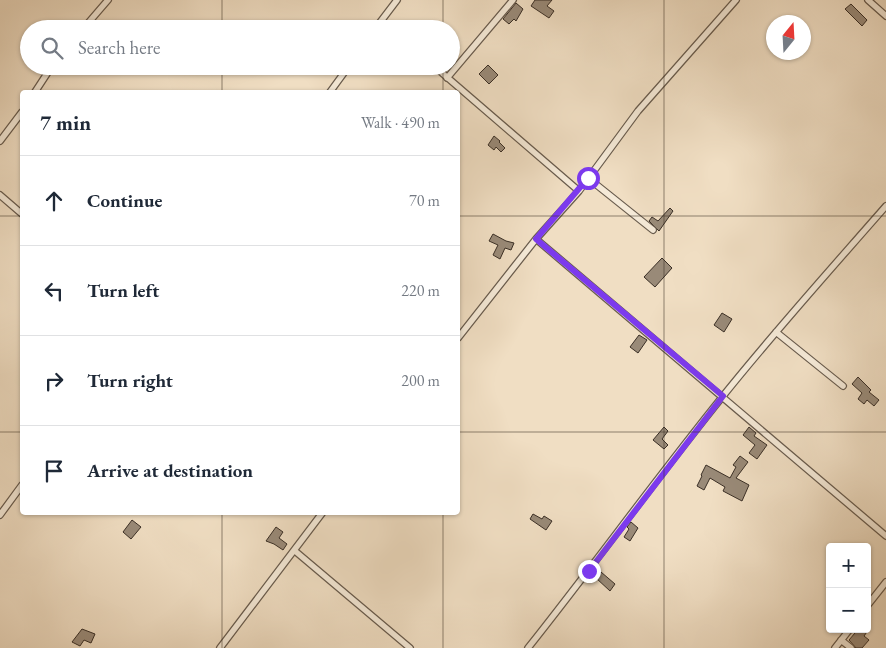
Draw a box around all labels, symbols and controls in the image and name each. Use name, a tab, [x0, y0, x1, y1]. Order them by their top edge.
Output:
north arrow	[766, 15, 811, 60]
search box	[20, 20, 460, 75]
icon: search	[38, 34, 66, 62]
text: Search here	[78, 35, 160, 60]
text: 7 min	[40, 109, 91, 136]
text: Walk · 490 m	[361, 112, 440, 133]
route start	[577, 167, 600, 190]
icon: ahead	[40, 187, 68, 215]
text: Continue	[87, 188, 162, 213]
text: 70 m	[409, 190, 440, 211]
icon: left	[40, 277, 68, 305]
text: Turn left	[87, 278, 159, 303]
text: 220 m	[401, 280, 440, 301]
icon: right	[40, 367, 68, 395]
text: Turn right	[87, 368, 173, 393]
text: 200 m	[401, 370, 440, 391]
icon: arrive	[40, 457, 68, 485]
text: Arrive at destination	[87, 458, 253, 483]
map controls	[826, 543, 871, 633]
button: +	[826, 543, 871, 588]
route end	[578, 560, 601, 583]
button: −	[826, 588, 871, 633]

